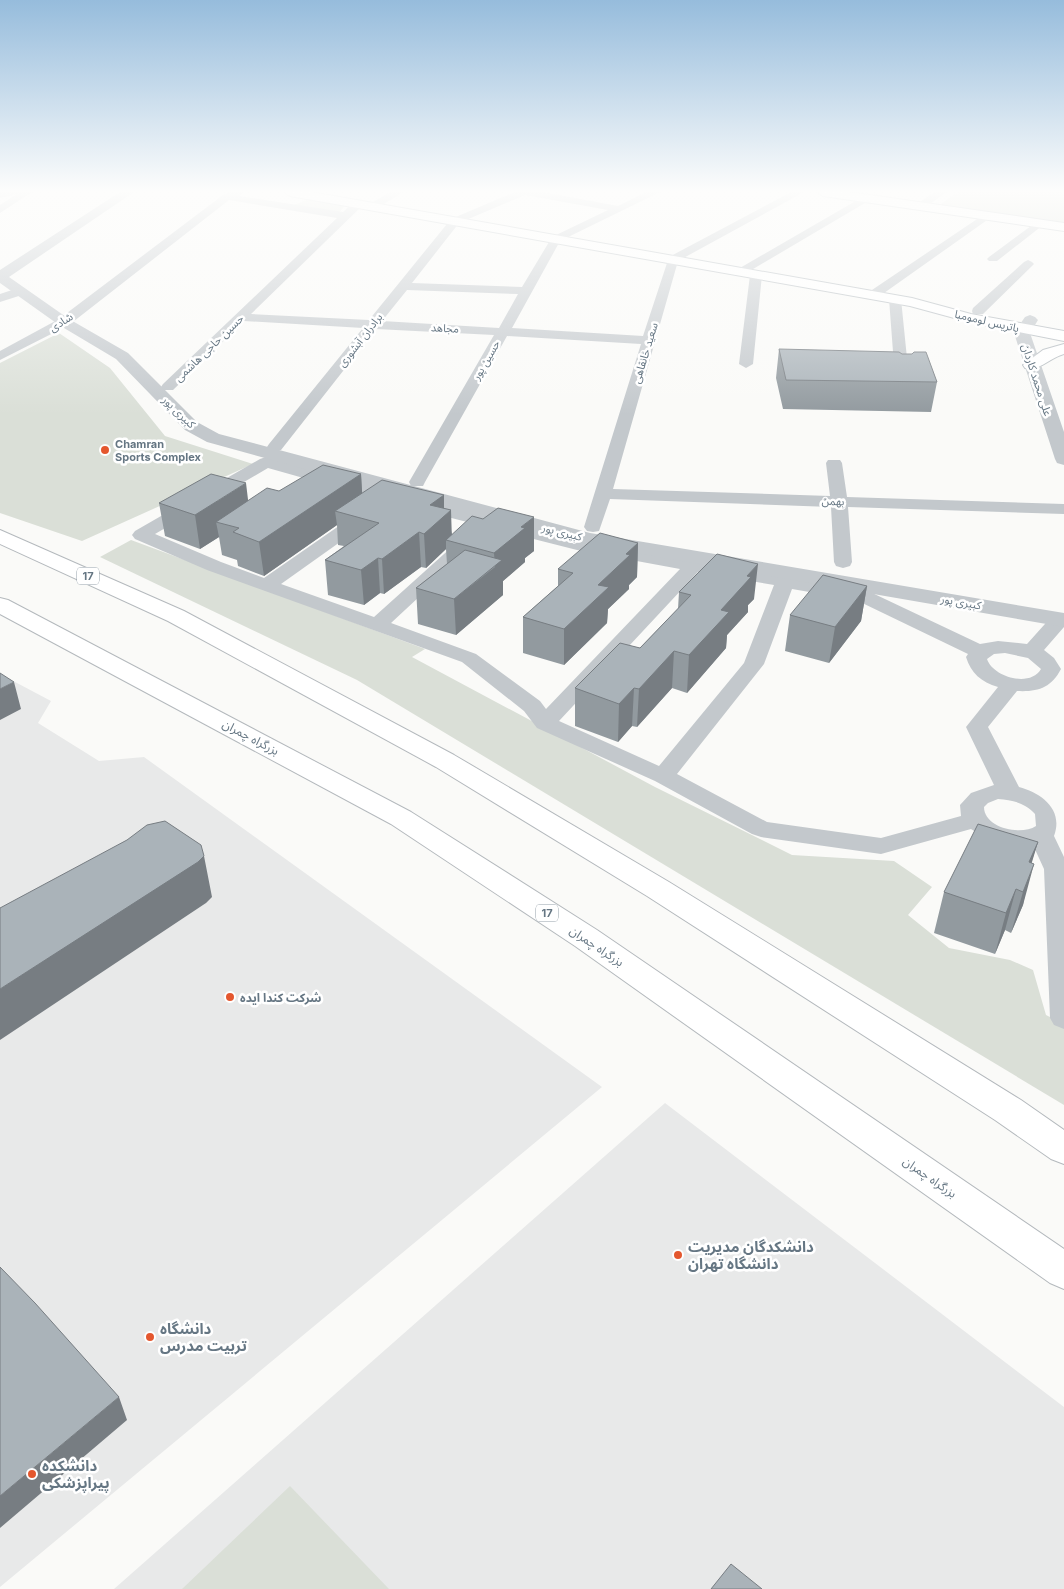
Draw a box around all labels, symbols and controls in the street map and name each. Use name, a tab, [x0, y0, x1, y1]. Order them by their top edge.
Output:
street label: پاتریس لومومبا	[953, 307, 1021, 336]
street label: شادی	[47, 309, 76, 335]
street label: برادران آبشوری	[335, 310, 385, 370]
street label: حسین حاجی هاشمی	[171, 311, 247, 385]
street label: مجاهد	[431, 320, 460, 336]
street label: سعید خانقاهی	[629, 320, 661, 385]
street label: حسین پور	[469, 337, 504, 384]
street label: علی محمد کاردان	[1019, 342, 1055, 418]
street label: کبیری پور	[158, 392, 199, 432]
place label: Chamran Sports Complex	[115, 437, 201, 464]
marker: Chamran Sports Complex	[99, 444, 111, 456]
street label: بهمن	[821, 494, 845, 508]
street label: کبیری پور	[539, 520, 584, 545]
road number: 17	[77, 568, 99, 584]
street label: کبیری پور	[939, 591, 983, 614]
street label: بزرگراه چمران	[220, 716, 282, 759]
road number: 17	[536, 904, 558, 921]
street label: بزرگراه چمران	[567, 922, 627, 970]
place label: شرکت کندا ایده	[240, 990, 321, 1005]
marker: شرکت کندا ایده	[224, 991, 236, 1003]
street label: بزرگراه چمران	[900, 1153, 960, 1202]
place label: دانشکدگان مدیریت دانشگاه تهران	[688, 1237, 814, 1273]
marker: دانشکدگان مدیریت دانشگاه تهران	[672, 1249, 684, 1261]
place label: دانشگاه تربیت مدرس	[160, 1319, 247, 1355]
marker: دانشگاه تربیت مدرس	[144, 1331, 156, 1343]
place label: دانشکده پیراپزشکی	[42, 1456, 110, 1492]
marker: دانشکده پیراپزشکی	[26, 1468, 38, 1480]

